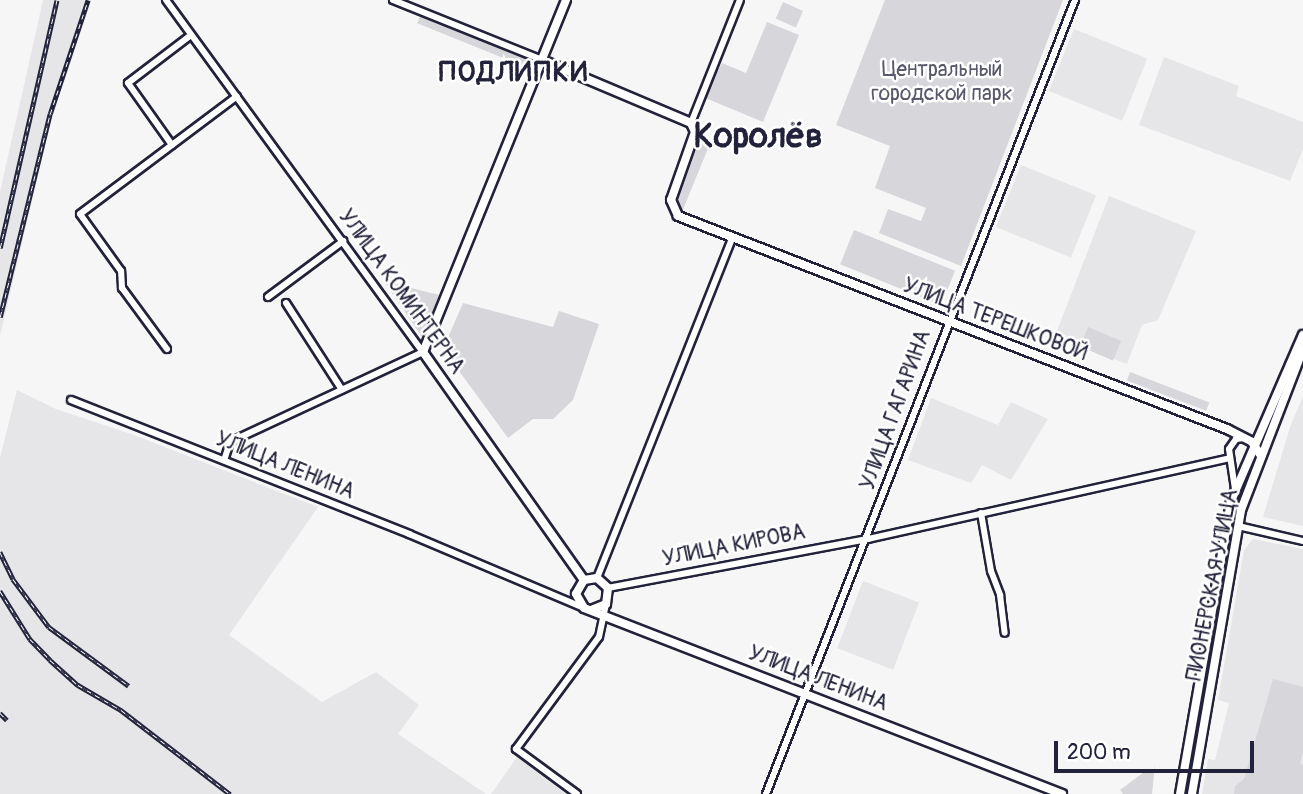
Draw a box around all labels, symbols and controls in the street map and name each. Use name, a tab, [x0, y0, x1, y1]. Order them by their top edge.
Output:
district label: ПОДЛИПКИ	[440, 56, 588, 90]
park label: Центральный городской парк	[872, 57, 1012, 107]
district label: Королёв	[694, 115, 822, 157]
street label: УЛИЦА КОМИНТЕРНА	[333, 205, 469, 379]
street label: УЛИЦА ТЕРЕШКОВОЙ	[899, 273, 1091, 367]
street label: УЛИЦА ГАГАРИНА	[855, 327, 937, 493]
street label: УЛИЦА ЛЕНИНА	[212, 427, 358, 505]
street label: ПИОНЕРСКАЯ УЛИЦА	[1182, 487, 1244, 683]
street label: УЛИЦА КИРОВА	[660, 520, 808, 572]
street label: УЛИЦА ЛЕНИНА	[745, 641, 891, 717]
scale bar	[1058, 728, 1258, 772]
text: 200 m	[1067, 739, 1131, 766]

